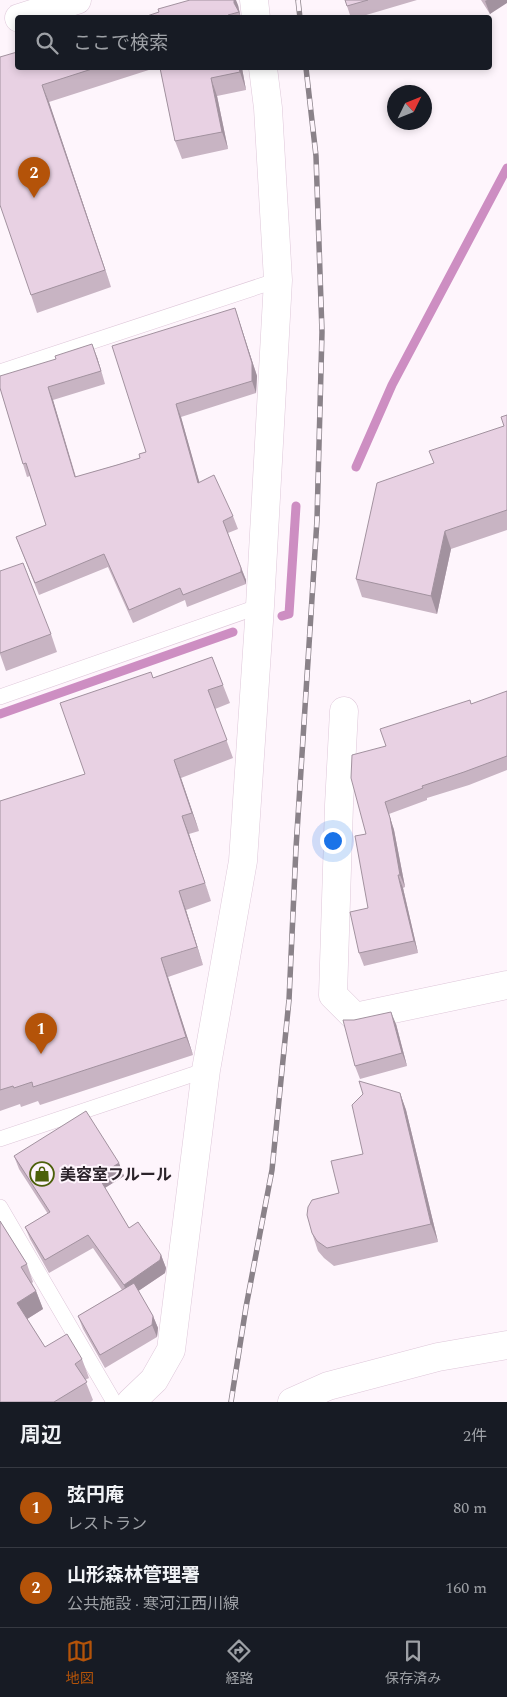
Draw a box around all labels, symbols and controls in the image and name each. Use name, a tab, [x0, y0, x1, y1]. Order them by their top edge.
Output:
search box	[15, 15, 492, 70]
icon: search	[33, 29, 61, 57]
text: ここで検索	[73, 29, 168, 58]
north arrow	[387, 85, 432, 130]
pin: 2	[18, 157, 50, 198]
your location	[320, 828, 346, 854]
pin: 1	[25, 1013, 57, 1054]
shop icon: 美容室フルール	[29, 1161, 55, 1187]
place label: 美容室フルール	[60, 1163, 172, 1187]
text: 周辺	[20, 1420, 62, 1452]
text: 2件	[463, 1424, 487, 1448]
text: 弦円庵	[67, 1481, 124, 1510]
text: 1	[32, 1496, 40, 1520]
text: 80 m	[453, 1496, 487, 1520]
text: レストラン	[67, 1512, 147, 1536]
text: 山形森林管理署	[67, 1561, 200, 1590]
text: 2	[32, 1576, 40, 1600]
text: 160 m	[445, 1576, 487, 1600]
text: 公共施設 · 寒河江西川線	[67, 1592, 239, 1616]
tab: 地図	[66, 1637, 94, 1689]
tab: 経路	[225, 1637, 253, 1689]
tab: 保存済み	[385, 1637, 441, 1689]

